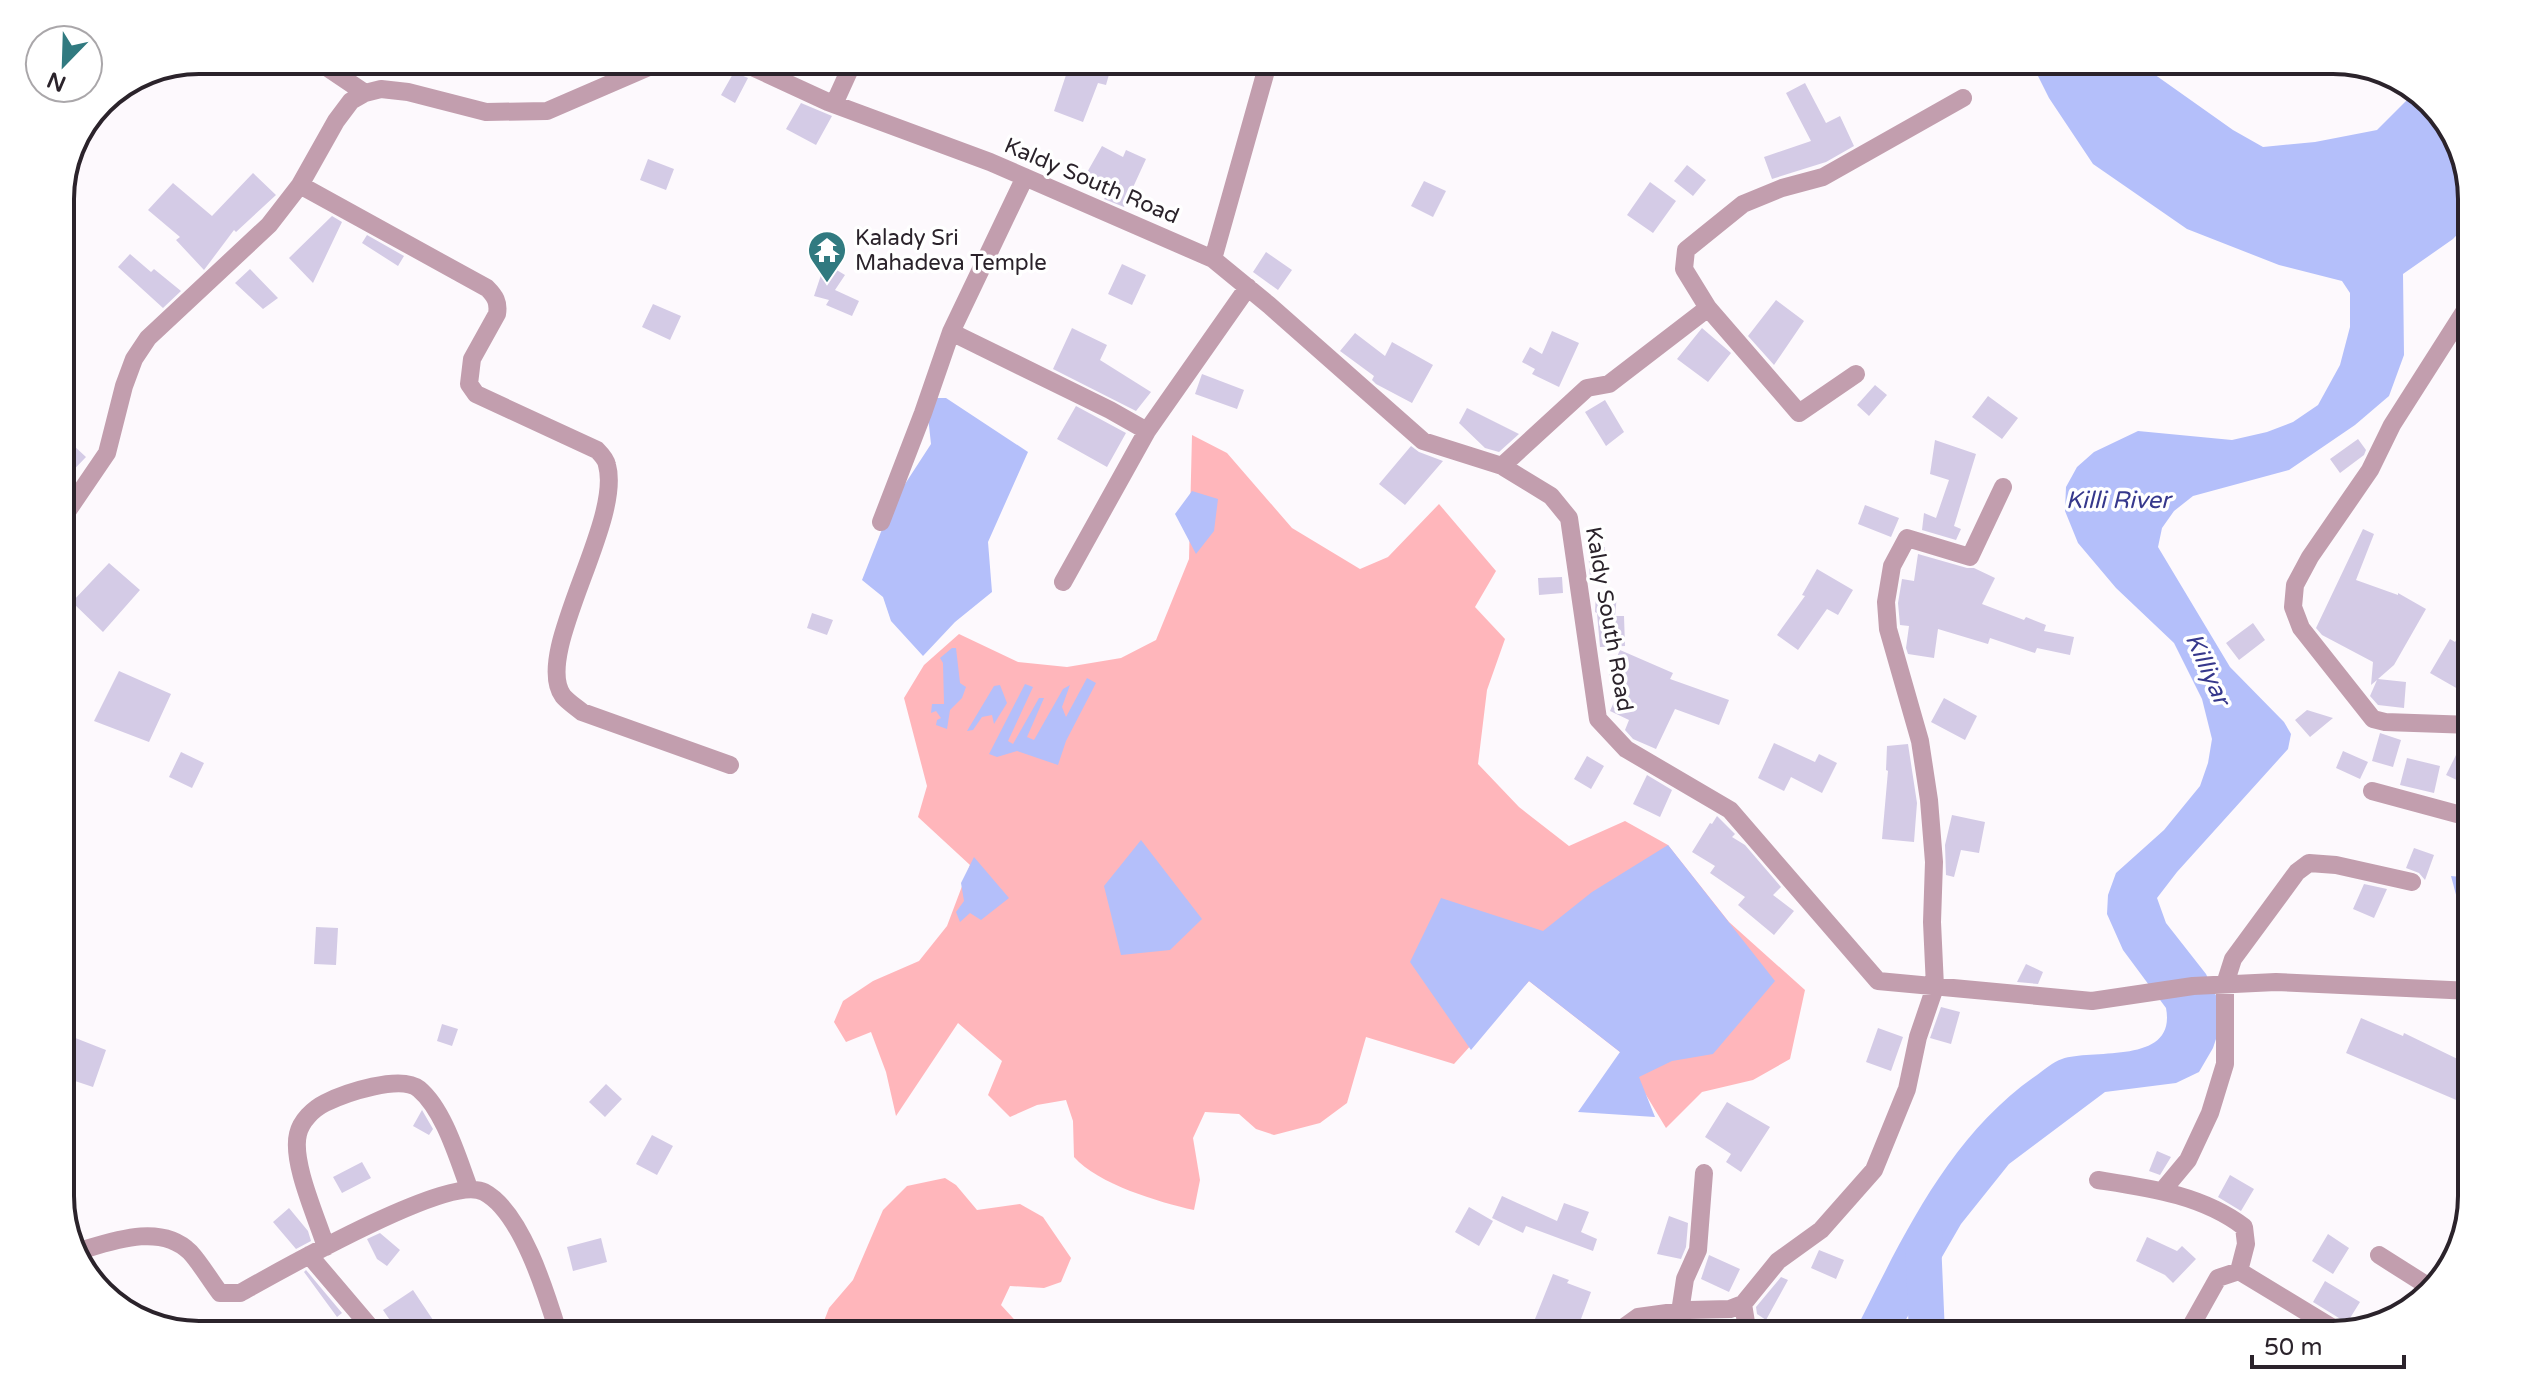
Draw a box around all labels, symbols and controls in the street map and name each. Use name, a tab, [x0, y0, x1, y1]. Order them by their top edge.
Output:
north arrow	[24, 24, 104, 104]
text: N	[43, 66, 70, 97]
street label: Kaldy South Road	[1000, 132, 1183, 229]
place label: Kalady Sri Mahadeva Temple	[855, 225, 1047, 276]
temple icon: Kalady Sri Mahadeva Temple	[806, 229, 848, 284]
water label: Killi River	[2066, 486, 2173, 515]
street label: Kaldy South Road	[1580, 525, 1638, 714]
water label: Killiyar	[2179, 629, 2237, 712]
scale bar	[2252, 1319, 2404, 1369]
text: 50 m	[2264, 1333, 2322, 1362]

